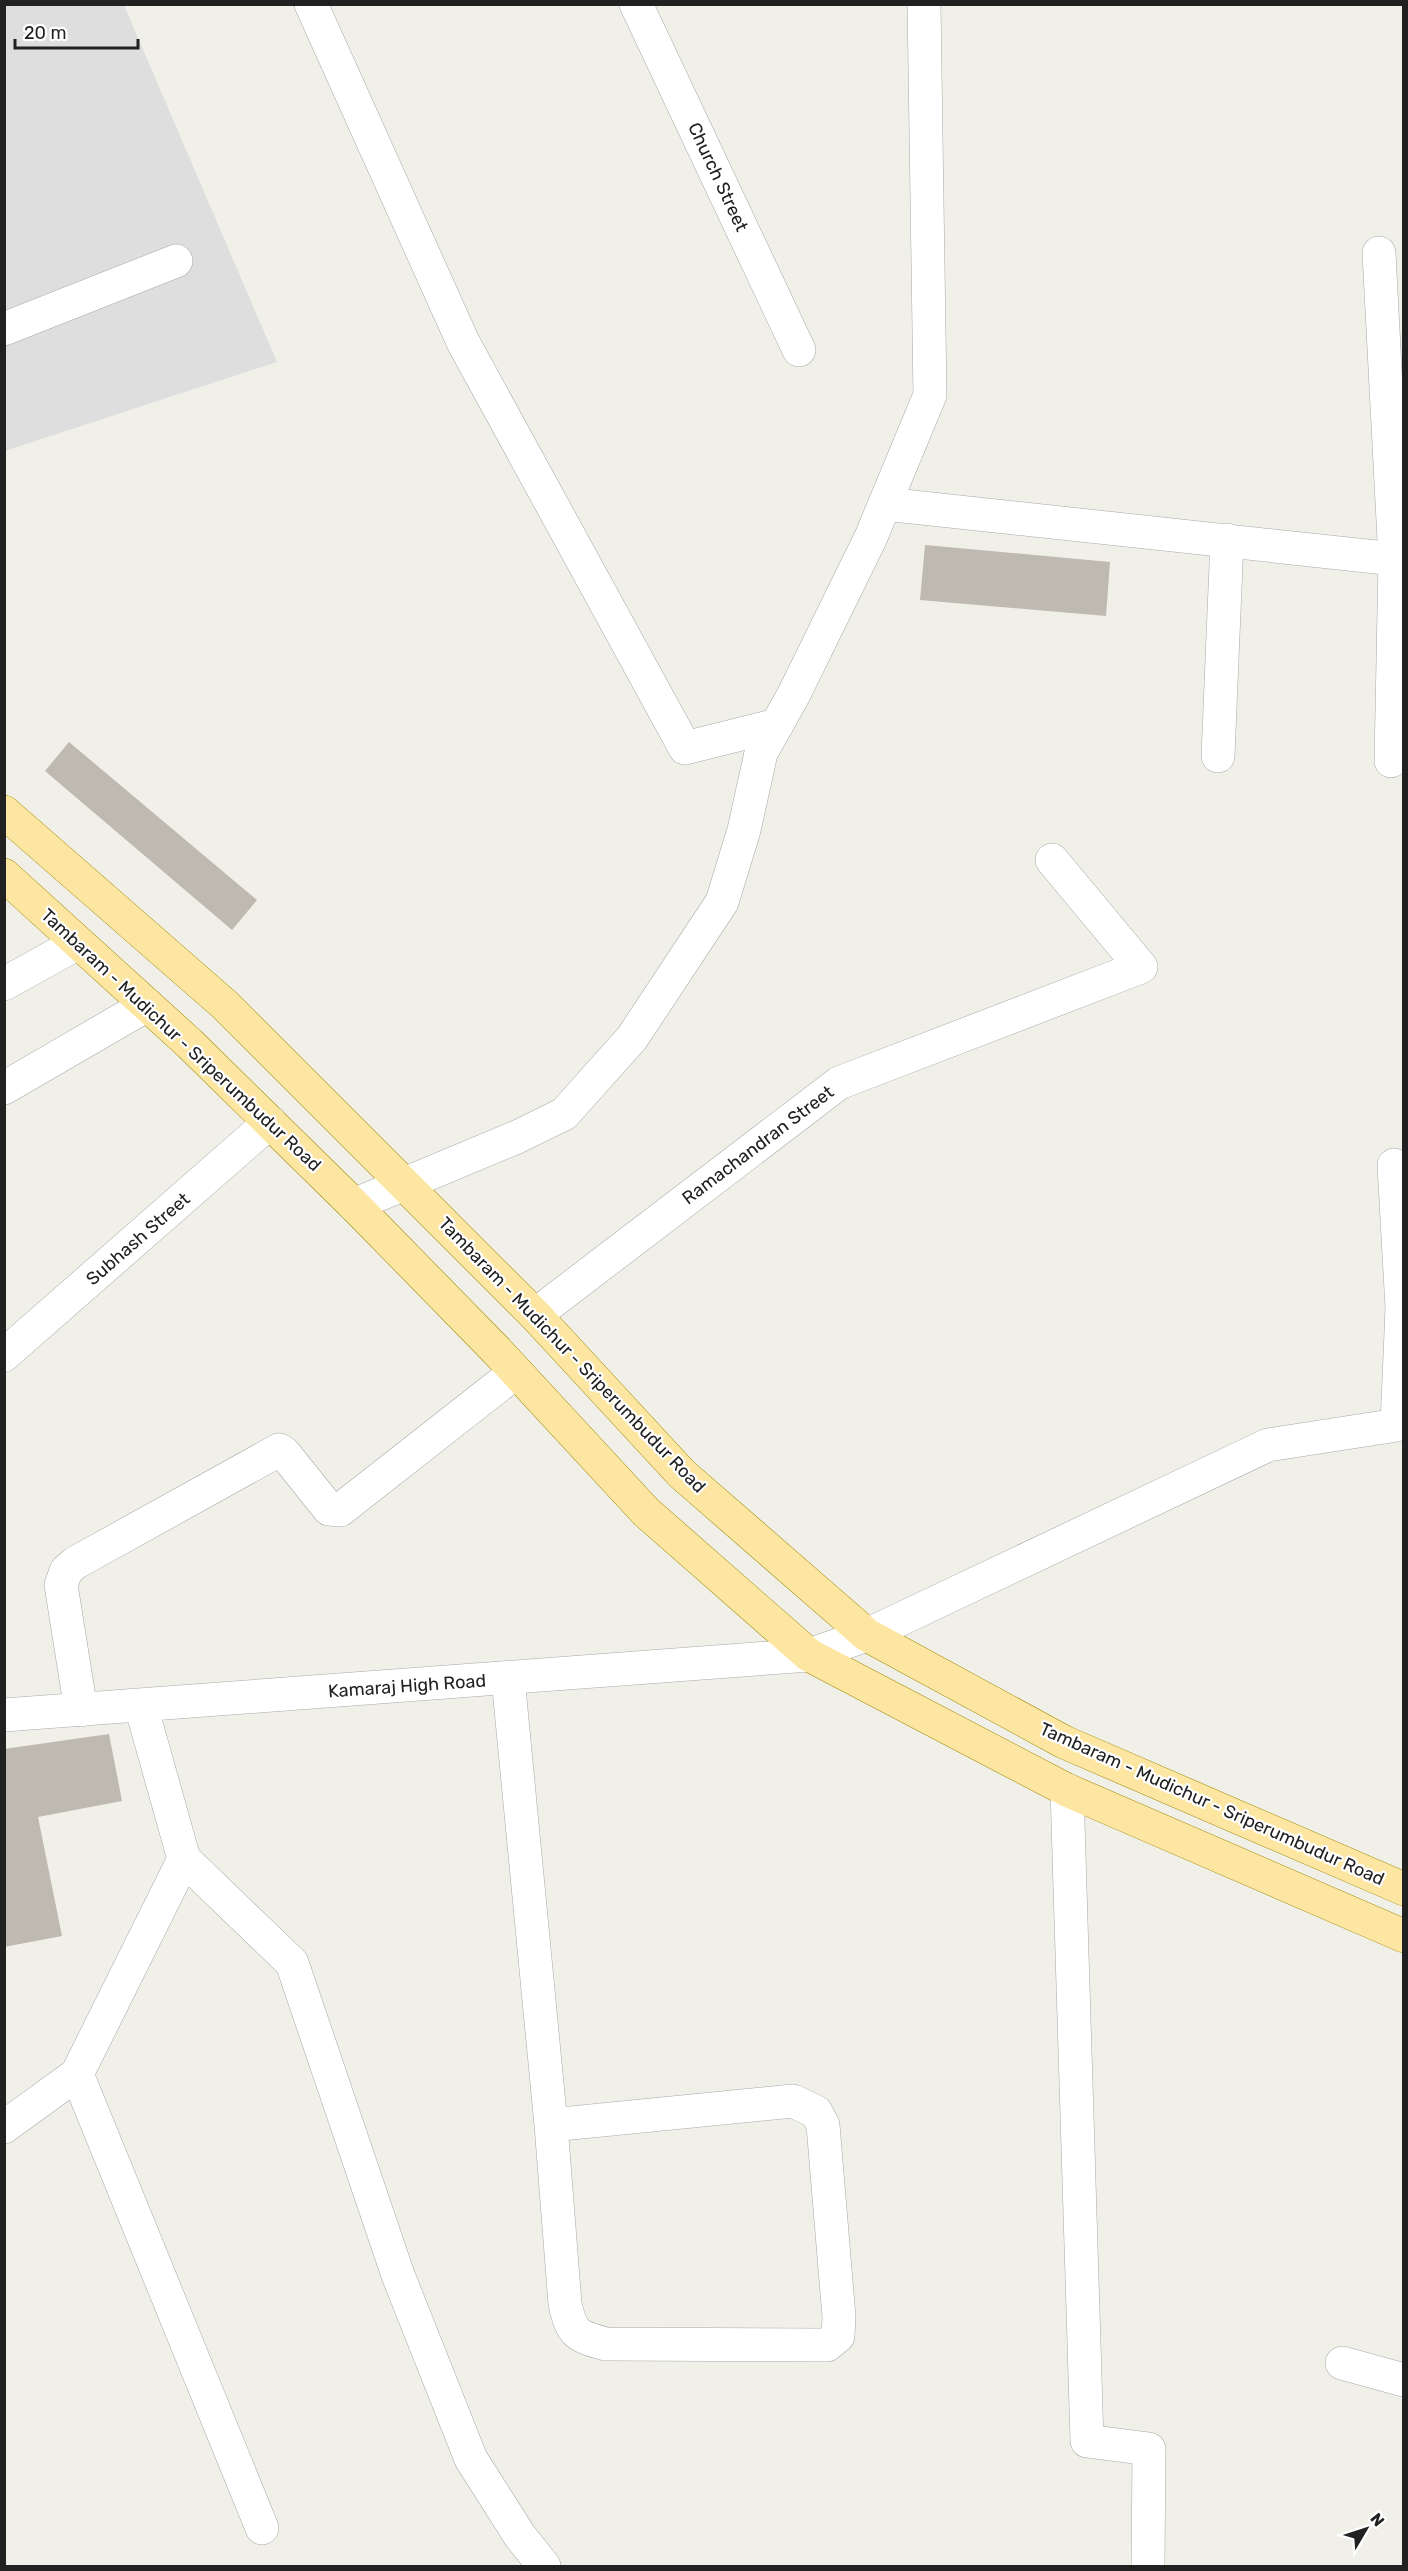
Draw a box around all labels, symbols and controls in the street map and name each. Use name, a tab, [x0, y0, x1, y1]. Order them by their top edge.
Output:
scale bar	[15, 12, 138, 50]
text: 20 m	[24, 22, 66, 44]
street label: Church Street	[683, 119, 753, 235]
street label: Tambaram - Mudichur - Sriperumbudur Road	[36, 904, 326, 1176]
street label: Ramachandran Street	[678, 1081, 838, 1209]
street label: Subhash Street	[82, 1188, 194, 1290]
street label: Tambaram - Mudichur - Sriperumbudur Road	[434, 1213, 710, 1497]
street label: Kamaraj High Road	[327, 1670, 487, 1702]
street label: Tambaram - Mudichur - Sriperumbudur Road	[1036, 1718, 1388, 1890]
north arrow	[1336, 2499, 1396, 2559]
text: N	[1366, 2509, 1388, 2530]

